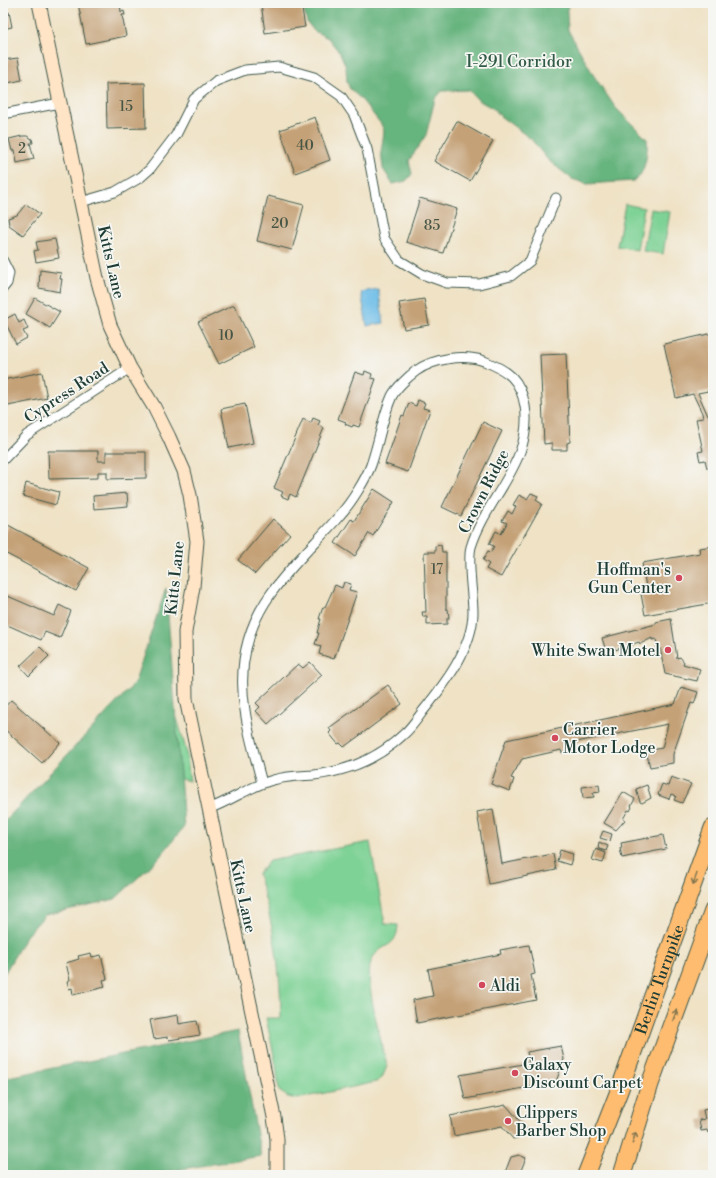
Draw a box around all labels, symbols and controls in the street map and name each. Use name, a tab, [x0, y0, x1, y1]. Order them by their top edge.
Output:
park label: I-291 Corridor	[466, 52, 572, 72]
house number: 15	[119, 98, 133, 116]
house number: 40	[296, 137, 314, 155]
house number: 2	[18, 140, 26, 158]
house number: 20	[271, 215, 289, 233]
house number: 85	[424, 217, 440, 235]
street label: Kitts Lane	[93, 224, 129, 301]
house number: 10	[219, 327, 233, 345]
street label: Cypress Road	[20, 358, 113, 428]
street label: Crown Ridge	[454, 446, 514, 537]
street label: Kitts Lane	[161, 540, 189, 616]
place label: Hoffman's Gun Center	[588, 560, 671, 598]
house number: 17	[431, 561, 443, 579]
marker: Hoffman's Gun Center	[674, 573, 684, 583]
place label: White Swan Motel	[531, 641, 660, 661]
marker: White Swan Motel	[663, 645, 673, 655]
place label: Carrier Motor Lodge	[563, 720, 656, 758]
marker: Carrier Motor Lodge	[550, 733, 560, 743]
street label: Kitts Lane	[225, 858, 261, 935]
one-way arrow	[690, 872, 698, 884]
street label: Berlin Turnpike	[631, 922, 689, 1038]
place label: Aldi	[489, 976, 520, 996]
marker: Aldi	[477, 980, 487, 990]
one-way arrow	[672, 1009, 680, 1021]
place label: Galaxy Discount Carpet	[523, 1055, 642, 1093]
marker: Galaxy Discount Carpet	[510, 1068, 520, 1078]
place label: Clippers Barber Shop	[515, 1103, 607, 1141]
marker: Clippers Barber Shop	[503, 1116, 513, 1126]
one-way arrow	[631, 1132, 638, 1145]

